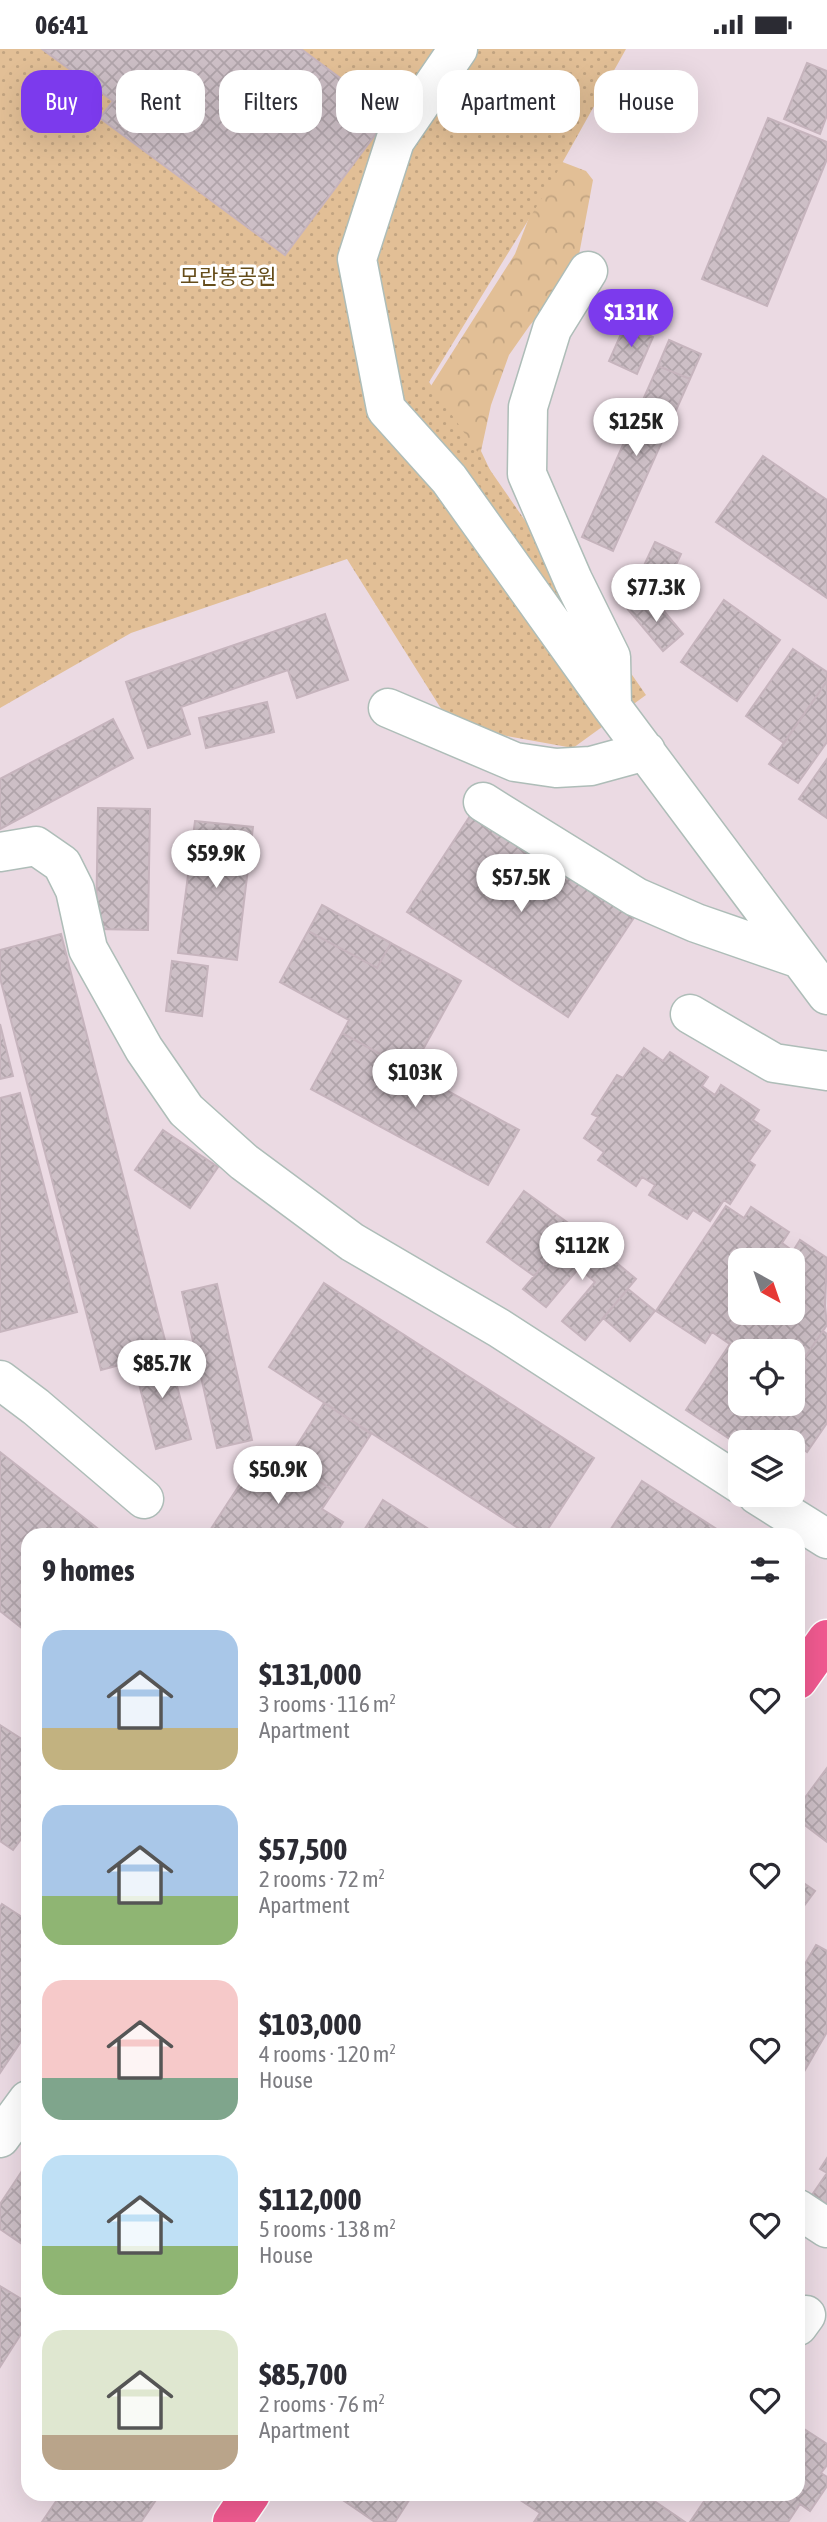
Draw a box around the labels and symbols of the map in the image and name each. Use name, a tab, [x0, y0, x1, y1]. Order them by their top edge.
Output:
park label: 모란봉공원	[180, 264, 276, 288]
pin: $131K	[582, 289, 680, 349]
pin: $125K	[587, 399, 685, 458]
pin: $77.3K	[599, 565, 713, 624]
pin: $59.9K	[159, 831, 273, 890]
pin: $57.5K	[464, 855, 578, 914]
pin: $103K	[366, 1049, 464, 1109]
pin: $112K	[533, 1223, 631, 1282]
north arrow	[728, 1248, 805, 1325]
pin: $85.7K	[105, 1341, 219, 1400]
pin: $50.9K	[221, 1447, 335, 1506]

